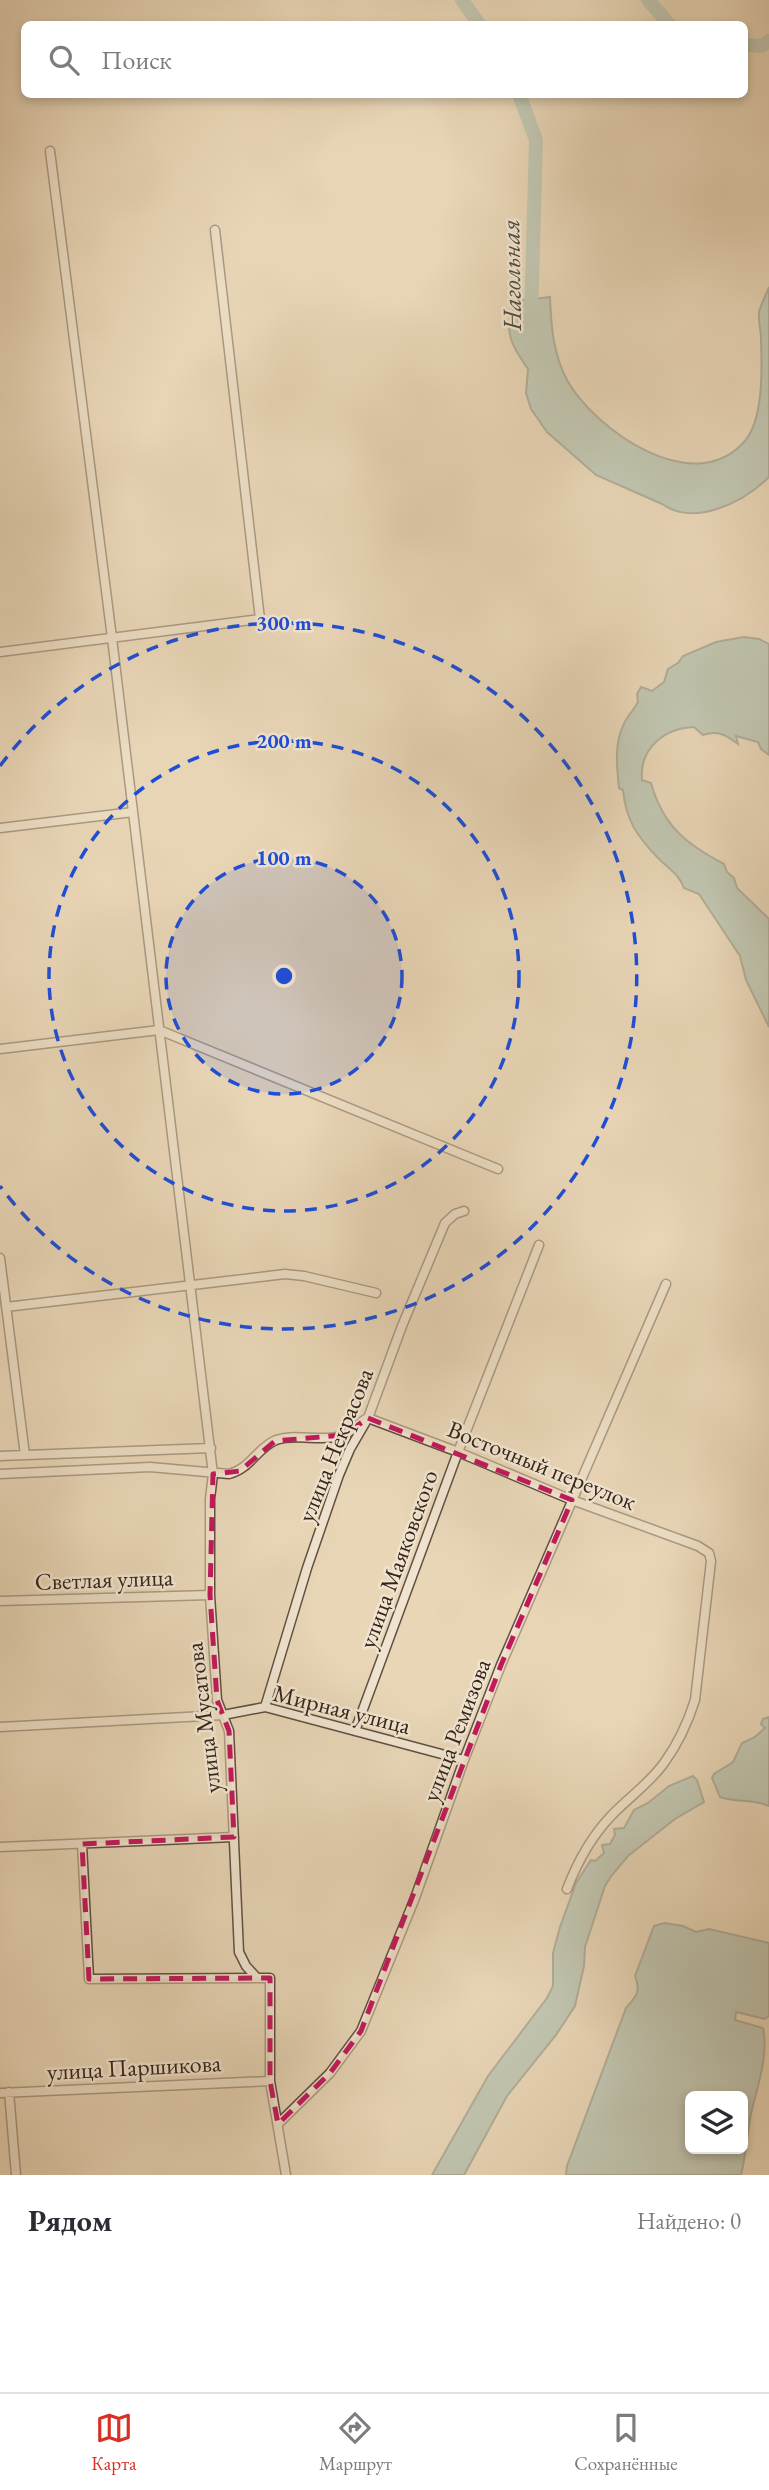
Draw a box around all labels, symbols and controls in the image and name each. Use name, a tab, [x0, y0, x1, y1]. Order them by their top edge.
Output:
search box	[21, 21, 748, 98]
icon: search	[45, 41, 83, 79]
text: Поиск	[101, 43, 172, 77]
water label: Нагольная	[493, 219, 529, 332]
text: 300 m	[256, 609, 312, 636]
text: 200 m	[256, 727, 312, 754]
text: 100 m	[256, 844, 312, 871]
centre of rings	[272, 964, 296, 988]
street label: улица Некрасова	[290, 1363, 380, 1527]
street label: Восточный переулок	[443, 1413, 641, 1517]
street label: улица Маяковского	[351, 1465, 445, 1653]
street label: Светлая улица	[34, 1561, 174, 1597]
street label: улица Мусатова	[178, 1640, 228, 1795]
street label: улица Ремизова	[415, 1654, 498, 1806]
street label: Мирная улица	[270, 1677, 414, 1741]
street label: улица Паршикова	[46, 2047, 222, 2087]
map controls	[685, 2091, 748, 2154]
button: layers	[685, 2091, 748, 2154]
text: Рядом	[28, 2201, 112, 2240]
text: Найдено: 0	[637, 2206, 741, 2236]
tab: Карта	[91, 2409, 137, 2476]
tab: Маршрут	[319, 2409, 392, 2476]
tab: Сохранённые	[574, 2409, 678, 2476]

